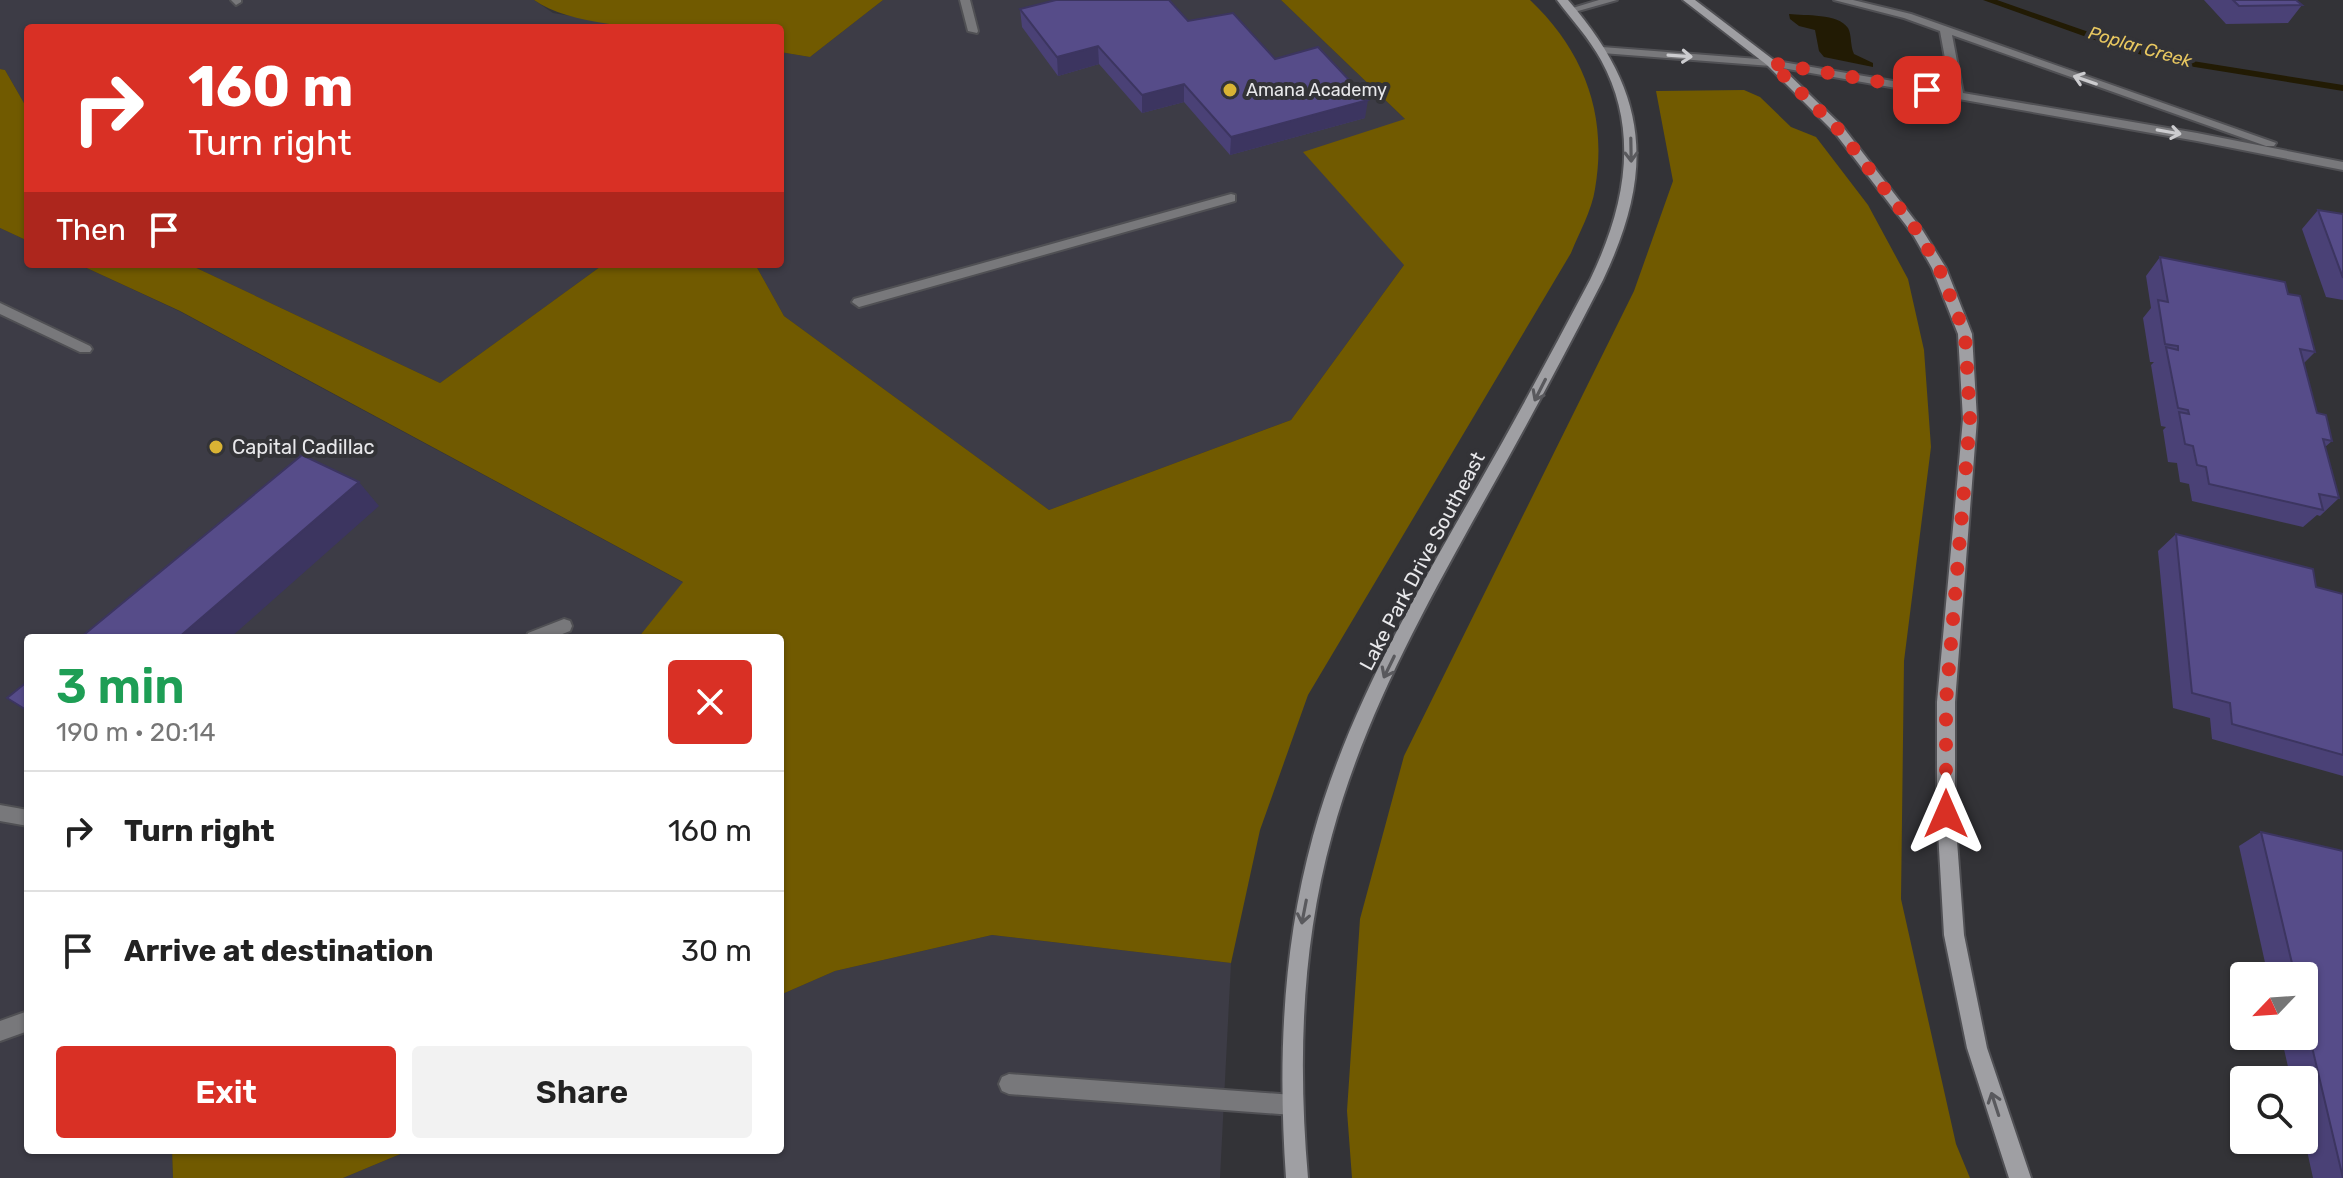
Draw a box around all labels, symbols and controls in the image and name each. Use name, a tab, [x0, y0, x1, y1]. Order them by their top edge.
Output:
water label: Poplar Creek	[2086, 22, 2195, 72]
one-way arrow	[1666, 49, 1693, 64]
text: 160 m	[188, 54, 354, 120]
icon: right	[56, 56, 160, 160]
pin	[1893, 56, 1961, 124]
icon: arrive	[1905, 68, 1949, 112]
one-way arrow	[2073, 71, 2098, 86]
place label: Amana Academy	[1246, 79, 1387, 101]
marker: Amana Academy	[1221, 81, 1239, 99]
text: Turn right	[188, 121, 352, 164]
one-way arrow	[2156, 125, 2181, 140]
one-way arrow	[1623, 136, 1638, 163]
icon: arrive	[142, 208, 186, 252]
text: Then	[56, 212, 126, 248]
one-way arrow	[1532, 377, 1547, 401]
place label: Capital Cadillac	[232, 435, 375, 459]
marker: Capital Cadillac	[207, 438, 225, 456]
street label: Lake Park Drive Southeast	[1354, 448, 1490, 674]
one-way arrow	[1381, 655, 1396, 679]
text: 3 min	[56, 658, 185, 715]
button: close	[668, 660, 752, 744]
text: 190 m · 20:14	[56, 717, 216, 748]
position arrow	[1904, 772, 1988, 856]
icon: right	[56, 809, 100, 853]
text: Turn right	[124, 813, 275, 849]
text: 160 m	[668, 813, 752, 849]
one-way arrow	[1295, 899, 1310, 924]
icon: arrive	[56, 929, 100, 973]
text: Arrive at destination	[124, 933, 434, 969]
text: 30 m	[681, 933, 752, 969]
north arrow	[2230, 962, 2318, 1050]
map controls	[2230, 962, 2318, 1154]
button: Exit	[56, 1046, 396, 1138]
button: Share	[412, 1046, 752, 1138]
button: search	[2230, 1066, 2318, 1154]
one-way arrow	[1987, 1092, 2002, 1117]

